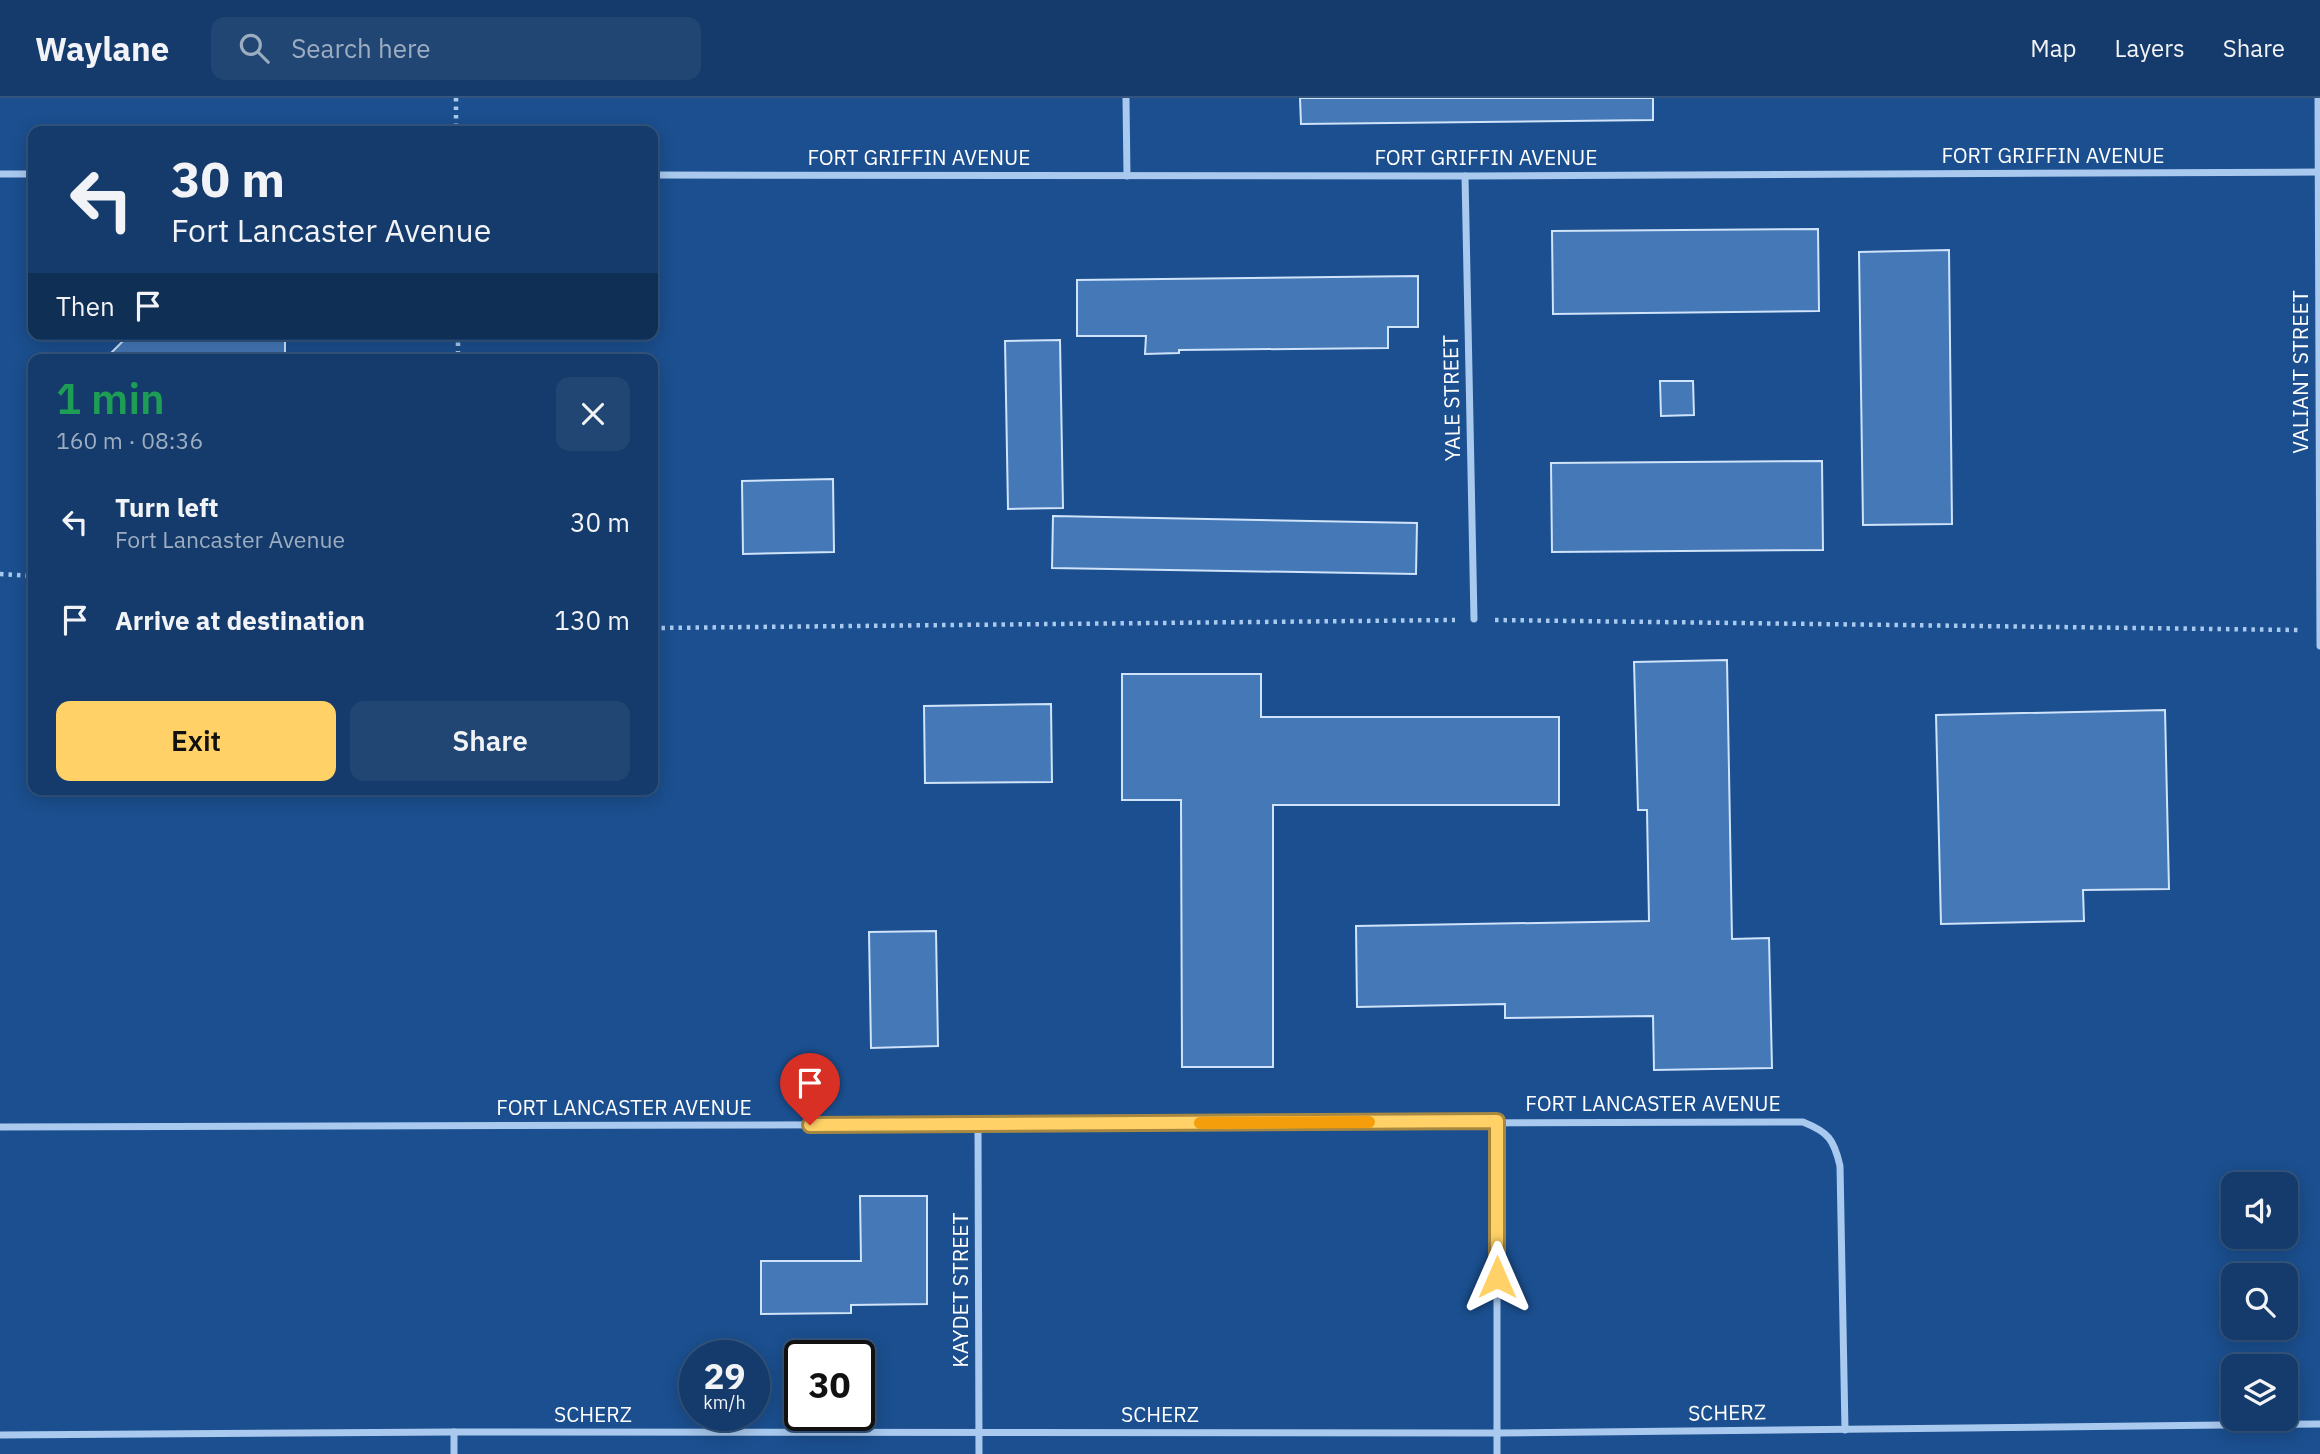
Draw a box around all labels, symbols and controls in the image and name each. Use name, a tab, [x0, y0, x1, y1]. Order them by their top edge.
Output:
search box	[211, 17, 701, 80]
text: Waylane	[35, 27, 169, 70]
icon: search	[235, 29, 273, 67]
text: Search here	[291, 31, 431, 65]
text: Map	[2030, 32, 2077, 64]
text: Layers	[2115, 32, 2185, 64]
text: Share	[2223, 32, 2285, 64]
street label: FORT GRIFFIN AVENUE	[1941, 141, 2165, 169]
street label: FORT GRIFFIN AVENUE	[807, 143, 1031, 171]
street label: FORT GRIFFIN AVENUE	[1374, 143, 1598, 171]
text: 30 m	[171, 147, 285, 210]
icon: left	[56, 154, 147, 245]
text: Fort Lancaster Avenue	[171, 209, 491, 251]
icon: arrive	[129, 287, 167, 325]
text: Then	[56, 289, 115, 323]
street label: VALIANT STREET	[2286, 290, 2314, 454]
street label: YALE STREET	[1436, 335, 1466, 461]
text: 1 min	[56, 371, 165, 426]
button: close	[556, 377, 630, 451]
text: 160 m · 08:36	[56, 425, 203, 455]
text: Turn left	[115, 490, 218, 524]
icon: left	[56, 503, 94, 541]
text: 30 m	[570, 505, 630, 539]
text: Fort Lancaster Avenue	[115, 524, 345, 554]
icon: arrive	[56, 601, 94, 639]
text: Arrive at destination	[115, 603, 365, 637]
text: 130 m	[554, 603, 630, 637]
button: Exit	[56, 701, 336, 781]
button: Share	[350, 701, 630, 781]
pin	[780, 1053, 840, 1125]
icon: arrive	[791, 1064, 829, 1102]
street label: FORT LANCASTER AVENUE	[1525, 1089, 1781, 1117]
street label: FORT LANCASTER AVENUE	[496, 1093, 752, 1121]
map controls	[2221, 1172, 2298, 1431]
button: sound	[2221, 1172, 2298, 1249]
street label: KAYDET STREET	[946, 1212, 974, 1368]
position arrow	[1460, 1240, 1534, 1314]
button: search	[2221, 1263, 2298, 1340]
speed limit sign: 30	[784, 1340, 875, 1431]
text: 29	[703, 1353, 746, 1399]
button: layers	[2221, 1354, 2298, 1431]
text: km/h	[703, 1391, 746, 1414]
street label: SCHERZ	[1688, 1397, 1766, 1427]
street label: SCHERZ	[554, 1400, 632, 1428]
street label: SCHERZ	[1121, 1400, 1199, 1428]

